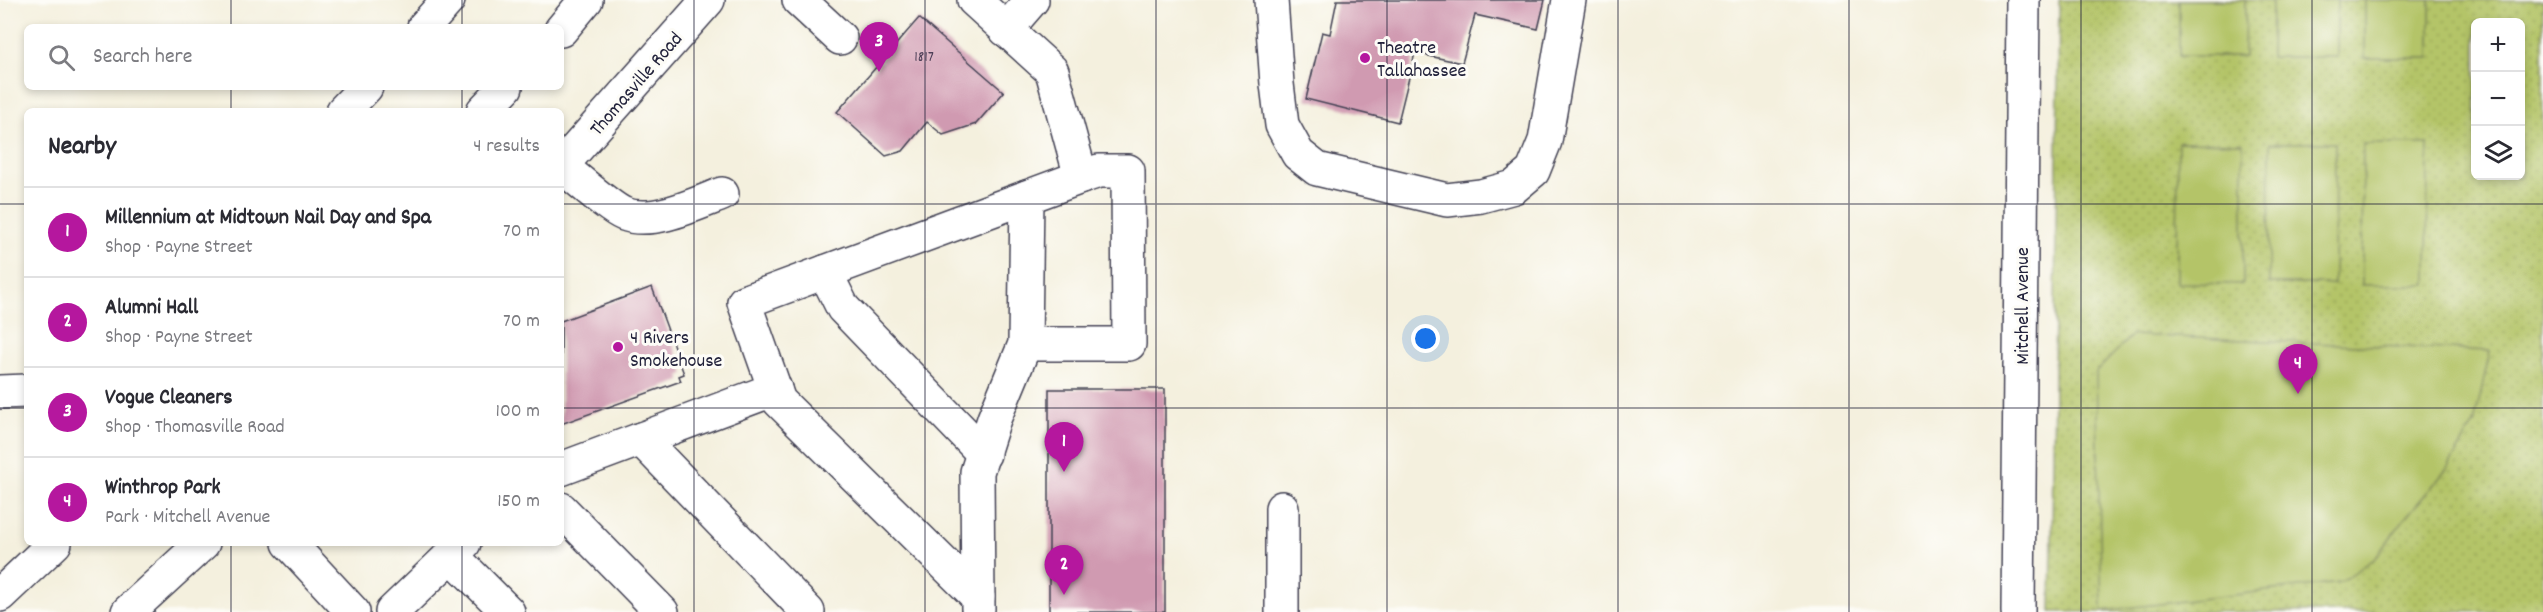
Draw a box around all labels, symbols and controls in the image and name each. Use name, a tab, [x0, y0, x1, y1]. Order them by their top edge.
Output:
map controls	[2471, 18, 2525, 180]
button: +	[2471, 18, 2525, 72]
pin: 3	[860, 22, 898, 72]
search box	[24, 24, 564, 90]
street label: Thomasville Road	[584, 27, 690, 143]
place label: Theatre Tallahassee	[1377, 35, 1466, 86]
icon: search	[45, 41, 78, 74]
text: Search here	[93, 42, 192, 73]
house number: 1817	[914, 46, 934, 69]
marker: Theatre Tallahassee	[1358, 51, 1372, 65]
button: −	[2471, 72, 2525, 126]
button: layers	[2471, 126, 2525, 180]
text: Nearby	[48, 129, 116, 166]
text: 4 results	[473, 133, 540, 161]
text: Millennium at Midtown Nail Day and Spa	[105, 203, 431, 234]
text: 1	[65, 218, 70, 246]
text: 70 m	[503, 218, 540, 246]
text: Shop · Payne Street	[105, 234, 253, 262]
street label: Mitchell Avenue	[2010, 247, 2038, 365]
text: Alumni Hall	[105, 293, 198, 324]
text: 2	[63, 308, 72, 336]
text: 70 m	[503, 308, 540, 336]
text: Shop · Payne Street	[105, 324, 253, 352]
your location	[1411, 324, 1440, 353]
place label: 4 Rivers Smokehouse	[630, 325, 723, 376]
marker: 4 Rivers Smokehouse	[611, 340, 625, 354]
pin: 4	[2278, 344, 2318, 394]
text: Vogue Cleaners	[105, 383, 233, 414]
text: 3	[63, 398, 72, 426]
text: 100 m	[496, 398, 540, 426]
text: Shop · Thomasville Road	[105, 414, 285, 442]
pin: 1	[1044, 422, 1084, 472]
text: Winthrop Park	[105, 473, 221, 504]
text: 4	[63, 488, 72, 516]
text: 150 m	[497, 488, 540, 516]
text: Park · Mitchell Avenue	[105, 504, 270, 532]
pin: 2	[1044, 546, 1084, 595]

